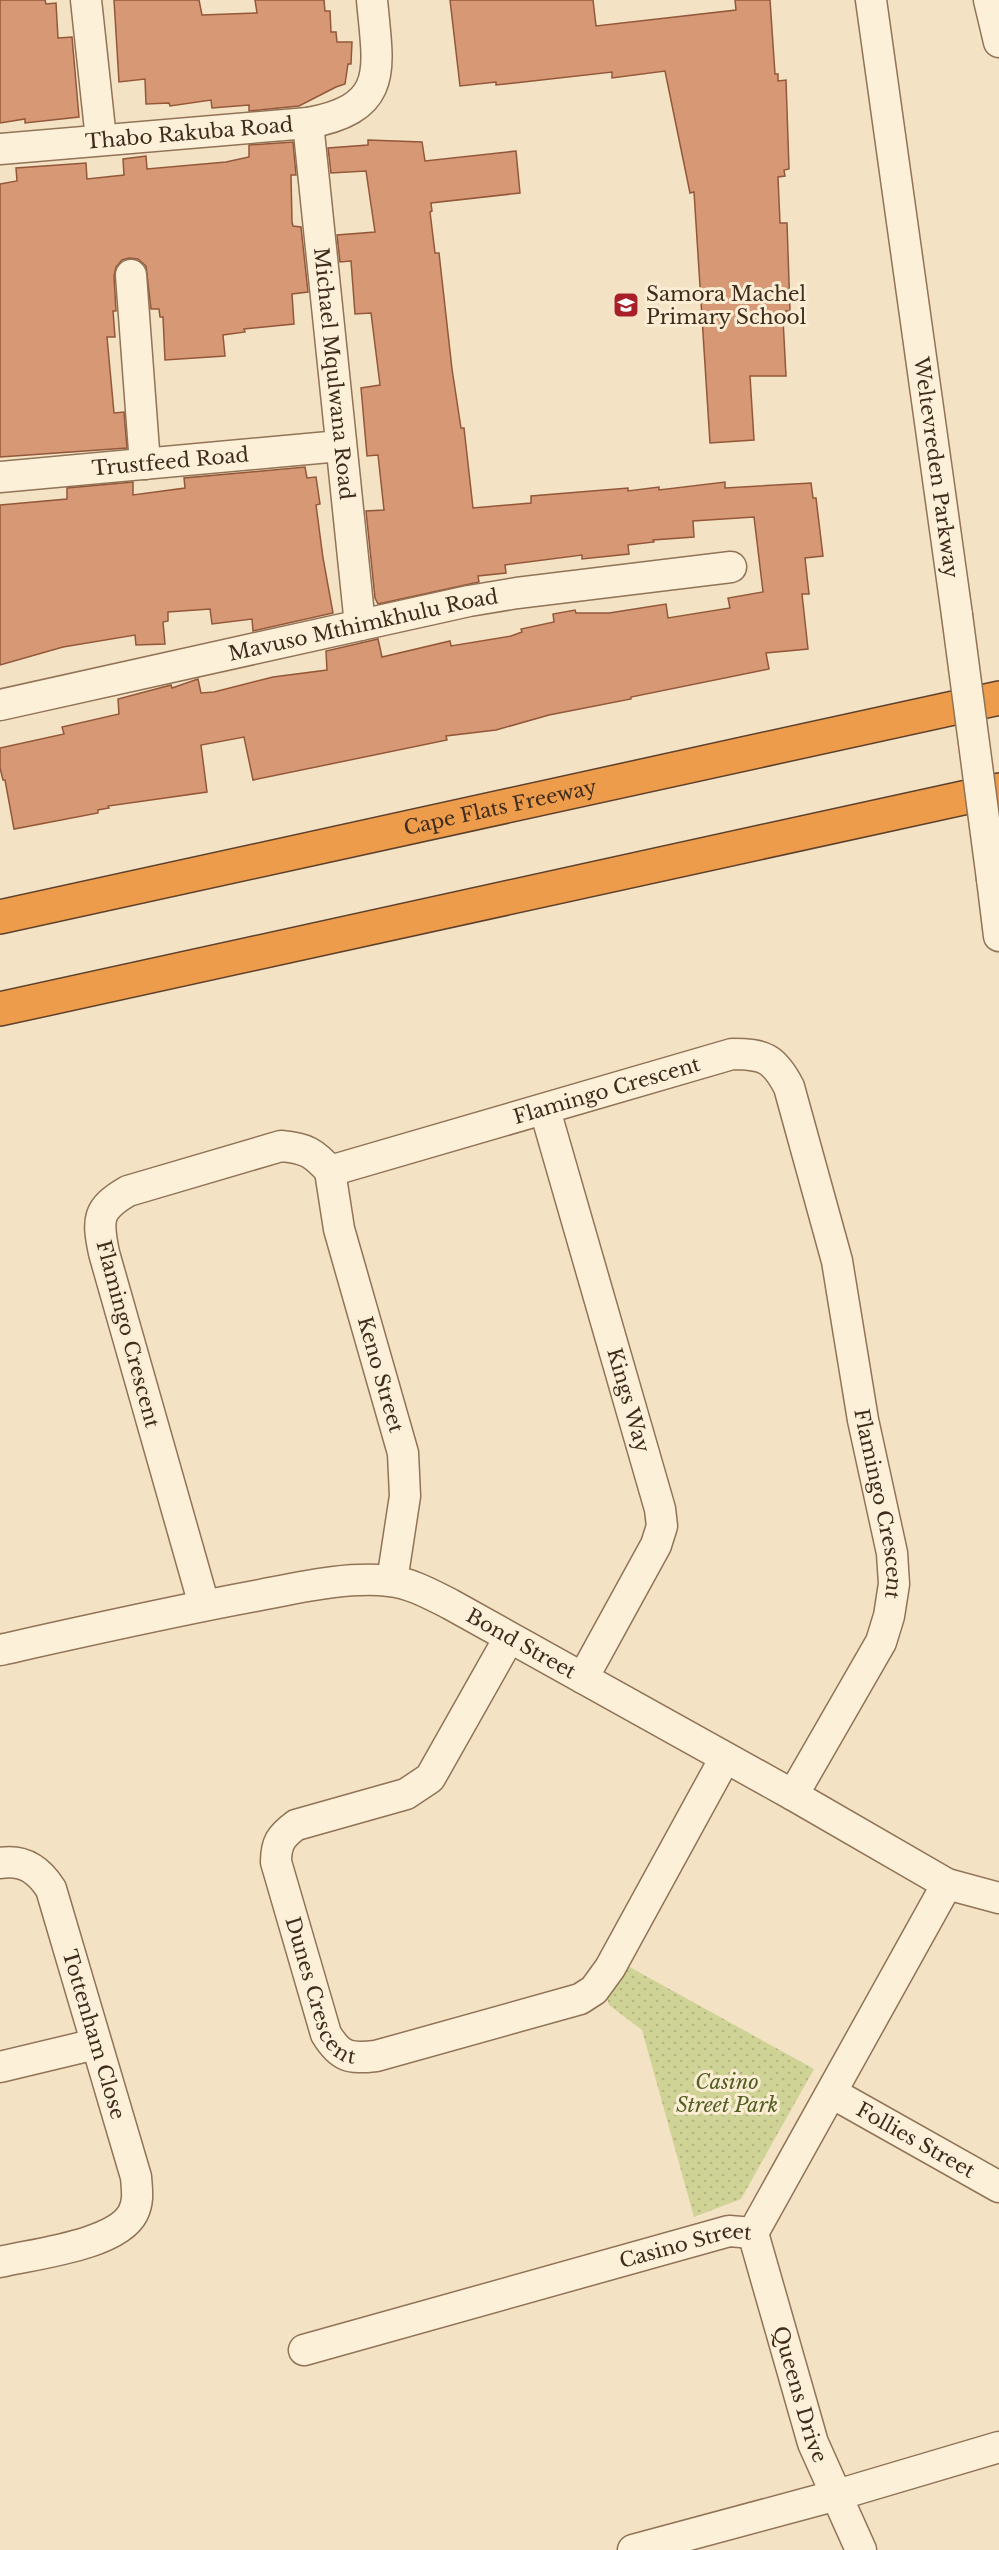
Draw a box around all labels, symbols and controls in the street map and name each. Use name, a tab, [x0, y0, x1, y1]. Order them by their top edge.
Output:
street label: Thabo Rakuba Road	[84, 112, 294, 154]
street label: Michael Mqulwana Road	[309, 246, 359, 501]
place label: Samora Machel Primary School	[646, 282, 806, 329]
school or university icon: Samora Machel Primary School	[611, 290, 641, 320]
street label: Weltevreden Parkway	[909, 354, 964, 580]
street label: Trustfeed Road	[91, 442, 250, 481]
street label: Mavuso Mthimkhulu Road	[226, 584, 500, 666]
street label: Cape Flats Freeway	[401, 775, 599, 840]
street label: Flamingo Crescent	[510, 1052, 703, 1129]
street label: Flamingo Crescent	[91, 1238, 165, 1431]
street label: Keno Street	[353, 1314, 409, 1436]
street label: Kings Way	[602, 1345, 655, 1455]
street label: Flamingo Crescent	[849, 1407, 907, 1601]
street label: Bond Street	[462, 1603, 580, 1684]
street label: Dunes Crescent	[281, 1914, 358, 2069]
street label: Tottenham Close	[58, 1947, 130, 2122]
park label: Casino Street Park	[676, 2070, 778, 2117]
street label: Follies Street	[852, 2097, 979, 2183]
street label: Casino Street	[617, 2218, 753, 2273]
street label: Queens Drive	[768, 2323, 832, 2466]

